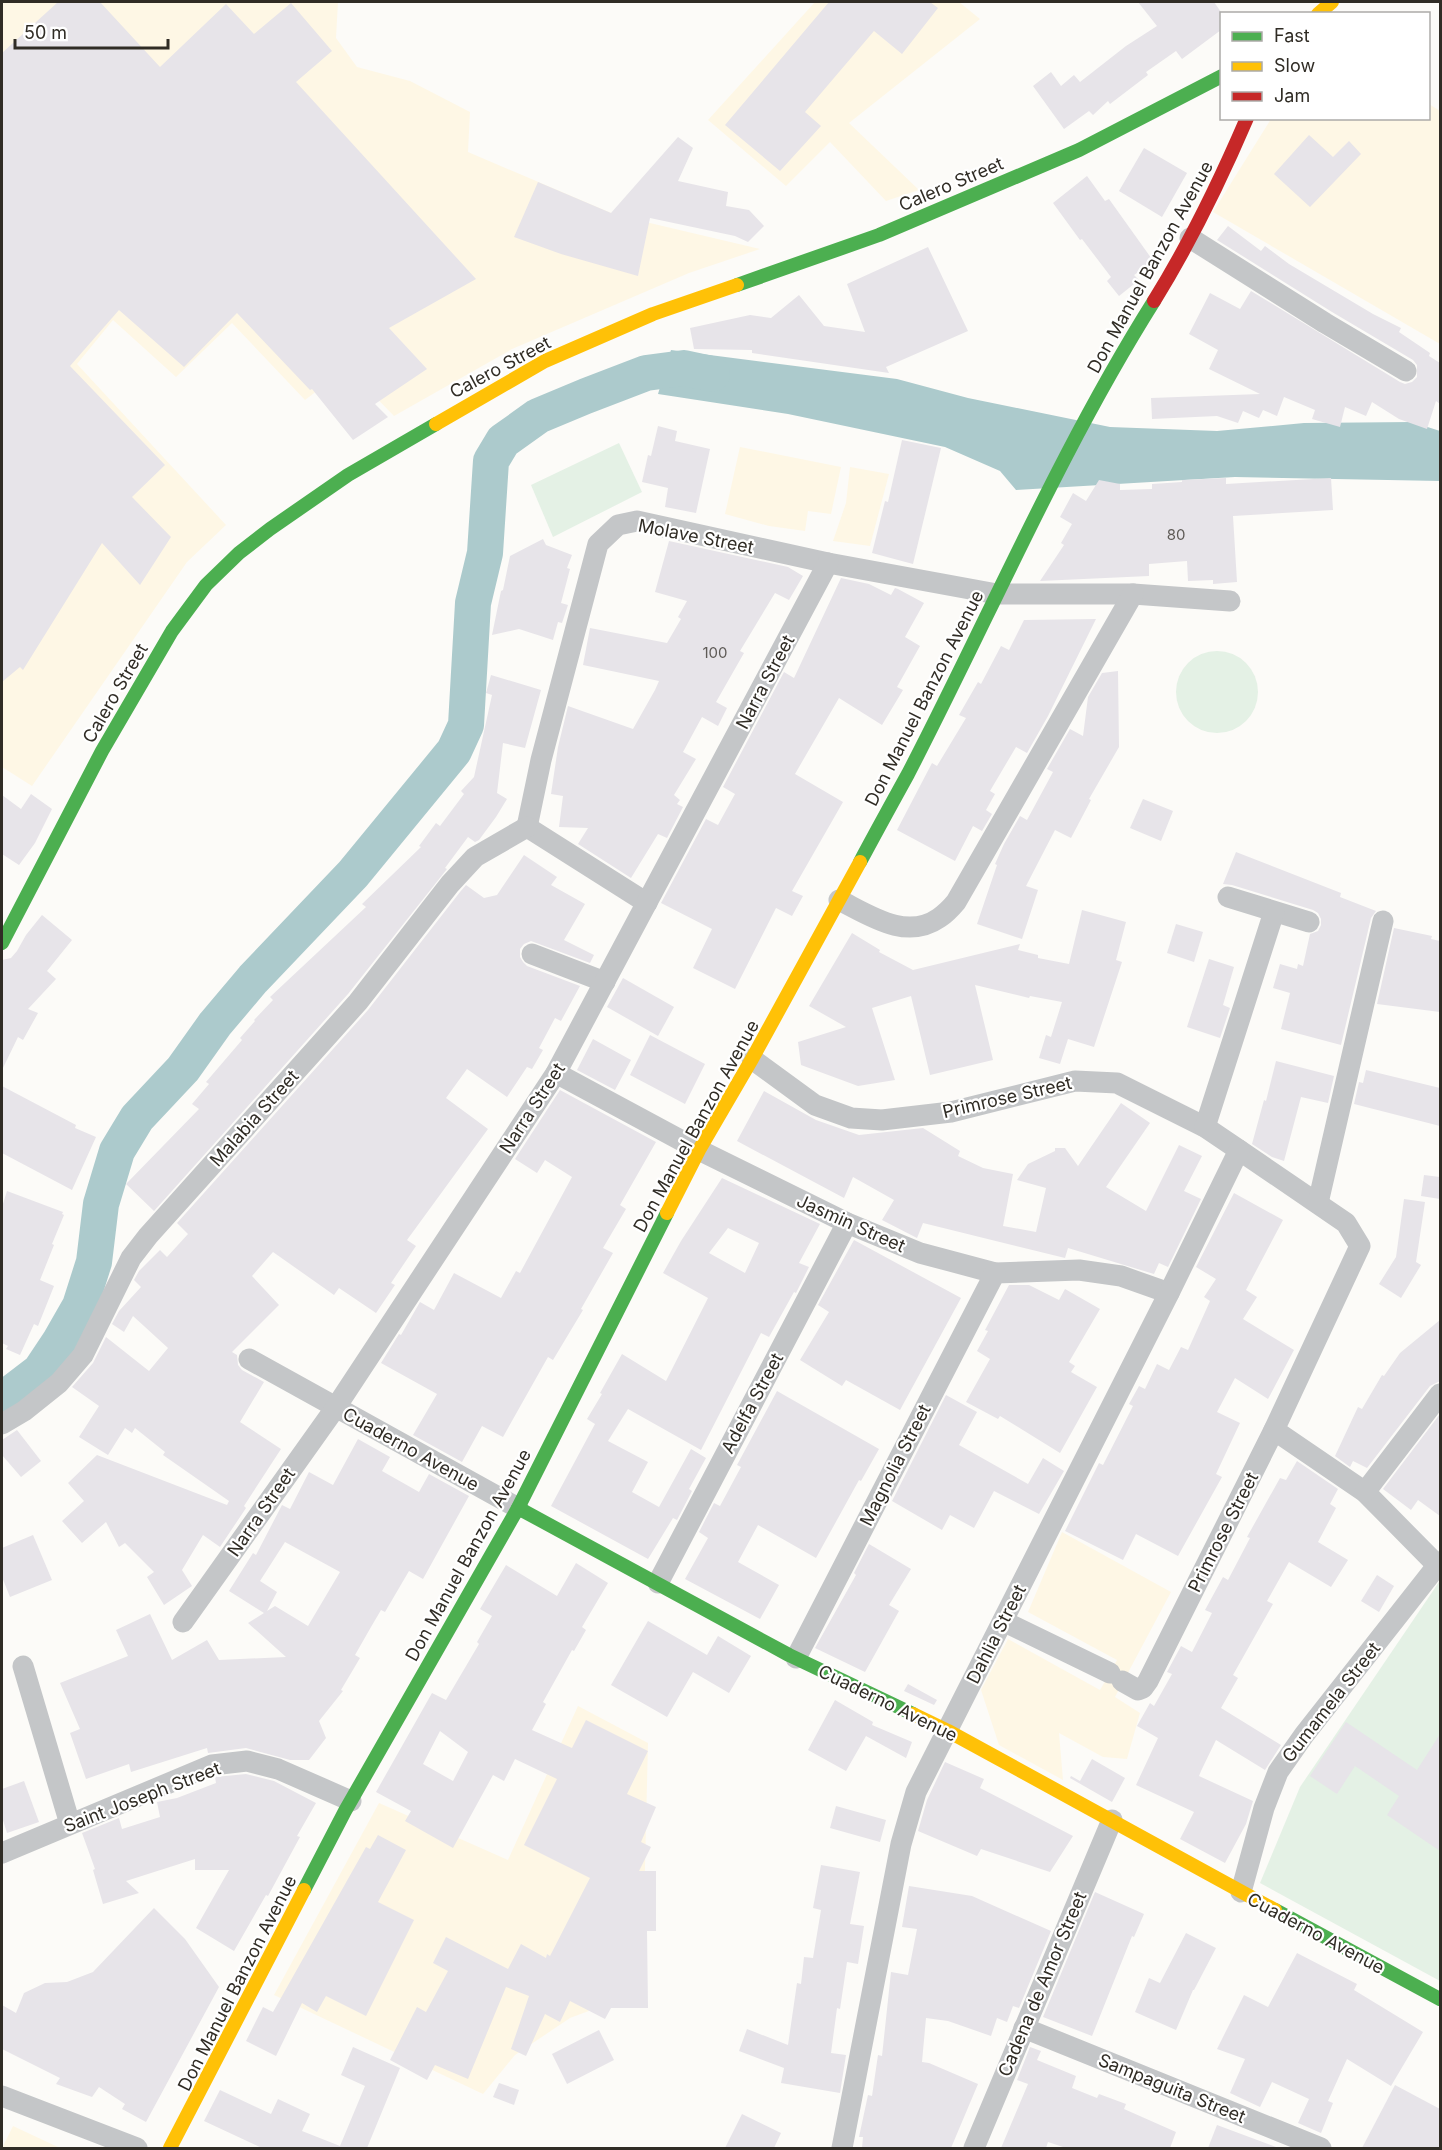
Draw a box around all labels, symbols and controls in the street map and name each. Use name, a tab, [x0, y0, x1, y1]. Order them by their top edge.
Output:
scale bar	[15, 12, 168, 50]
legend	[1220, 12, 1430, 120]
text: 50 m	[24, 22, 67, 43]
text: Fast	[1274, 25, 1310, 46]
text: Slow	[1274, 55, 1315, 76]
text: Jam	[1274, 85, 1310, 106]
street label: Calero Street	[896, 153, 1006, 215]
street label: Don Manuel Banzon Avenue	[1083, 157, 1217, 377]
street label: Calero Street	[446, 332, 554, 402]
street label: Molave Street	[636, 514, 756, 558]
house number: 80	[1167, 525, 1185, 544]
street label: Don Manuel Banzon Avenue	[860, 587, 988, 809]
street label: Narra Street	[731, 631, 799, 733]
street label: Calero Street	[78, 639, 152, 746]
house number: 100	[702, 643, 728, 662]
street label: Don Manuel Banzon Avenue	[629, 1016, 763, 1236]
street label: Narra Street	[495, 1059, 569, 1157]
street label: Malabia Street	[205, 1065, 303, 1170]
street label: Primrose Street	[940, 1072, 1074, 1122]
street label: Jasmin Street	[794, 1190, 909, 1256]
street label: Adelfa Street	[717, 1349, 787, 1457]
street label: Magnolia Street	[855, 1401, 935, 1529]
street label: Cuaderno Avenue	[339, 1403, 483, 1495]
street label: Don Manuel Banzon Avenue	[401, 1445, 535, 1665]
street label: Narra Street	[223, 1464, 299, 1560]
street label: Primrose Street	[1184, 1468, 1262, 1595]
street label: Dahlia Street	[962, 1581, 1030, 1687]
street label: Gumamela Street	[1278, 1638, 1384, 1766]
street label: Cuaderno Avenue	[815, 1660, 961, 1746]
street label: Saint Joseph Street	[61, 1757, 223, 1837]
street label: Don Manuel Banzon Avenue	[173, 1872, 301, 2094]
street label: Cadena de Amor Street	[994, 1888, 1091, 2080]
street label: Cuaderno Avenue	[1244, 1888, 1388, 1978]
street label: Sampaguita Street	[1095, 2049, 1249, 2127]

